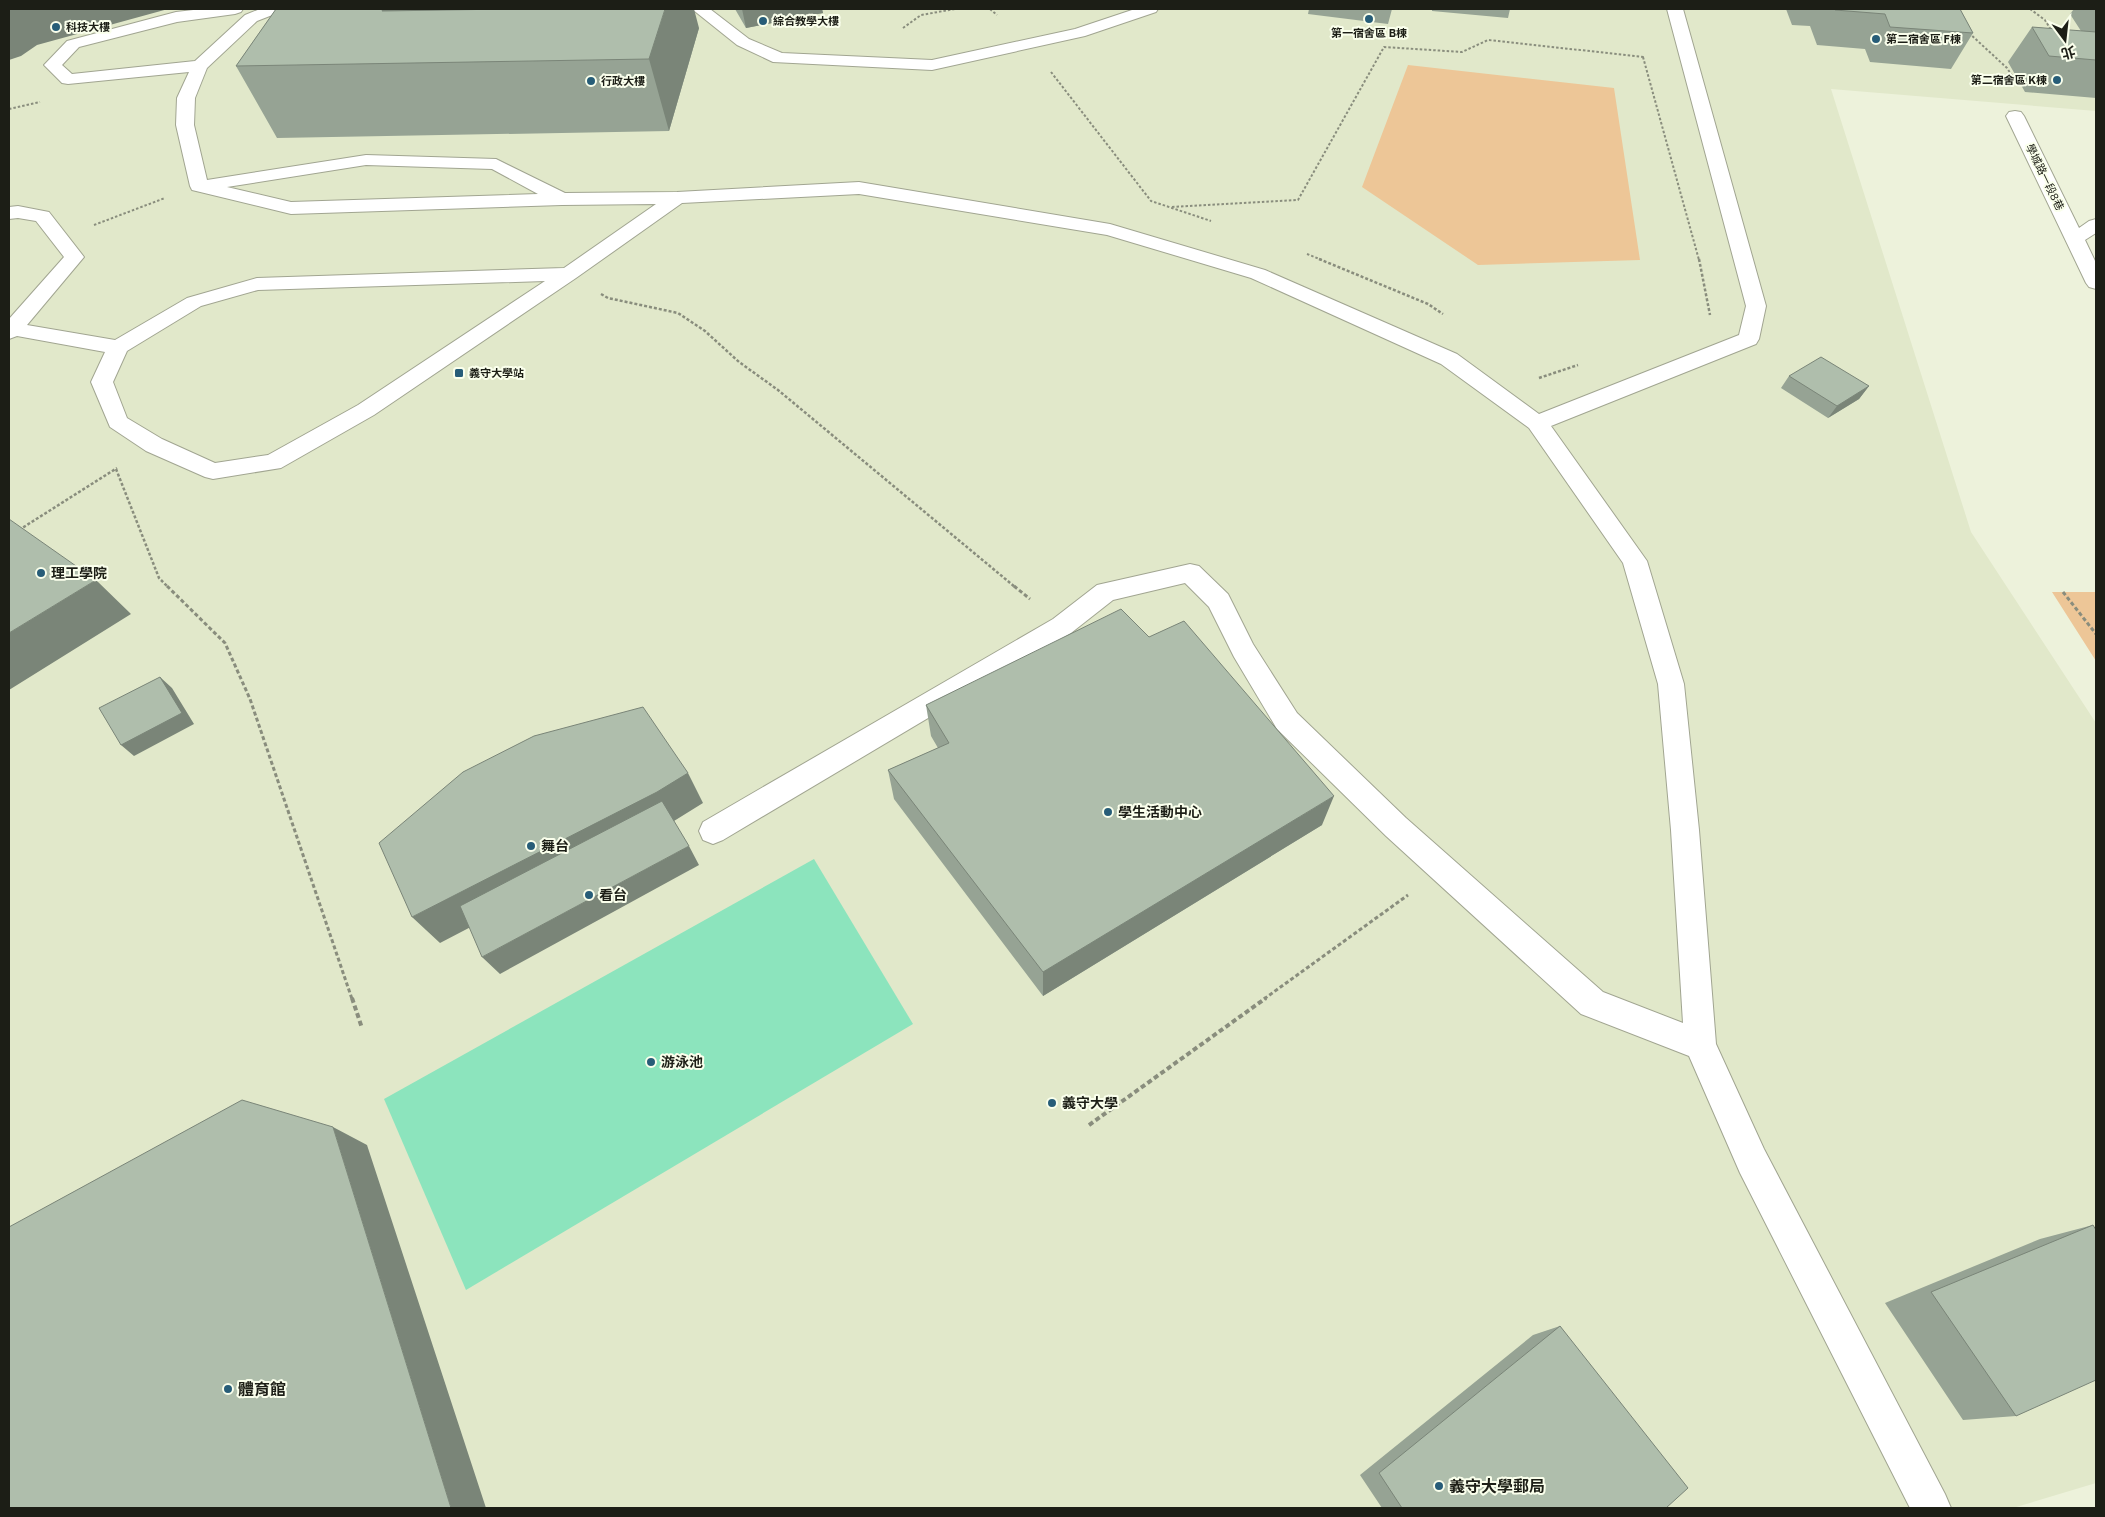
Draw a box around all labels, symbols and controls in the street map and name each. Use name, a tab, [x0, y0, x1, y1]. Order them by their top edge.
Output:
marker: 第一宿舍區 B棟	[1363, 13, 1375, 25]
place label: 綜合教學大樓	[773, 14, 839, 28]
marker: 綜合教學大樓	[757, 15, 769, 27]
north arrow	[2040, 15, 2090, 65]
place label: 科技大樓	[66, 20, 110, 34]
marker: 科技大樓	[50, 21, 62, 33]
place label: 第一宿舍區 B棟	[1331, 26, 1407, 40]
place label: 第二宿舍區 F棟	[1886, 32, 1961, 46]
marker: 第二宿舍區 F棟	[1870, 33, 1882, 45]
text: 北	[2059, 42, 2077, 63]
place label: 第二宿舍區 K棟	[1971, 73, 2047, 87]
place label: 行政大樓	[601, 74, 645, 88]
marker: 第二宿舍區 K棟	[2051, 74, 2063, 86]
marker: 行政大樓	[585, 75, 597, 87]
street label: 學城路一段8巷	[2023, 141, 2067, 213]
place label: 義守大學站	[469, 366, 524, 380]
marker: 義守大學站	[453, 367, 465, 379]
place label: 理工學院	[51, 564, 107, 582]
marker: 理工學院	[35, 567, 47, 579]
place label: 學生活動中心	[1118, 803, 1202, 821]
marker: 學生活動中心	[1102, 806, 1114, 818]
place label: 舞台	[541, 837, 569, 855]
marker: 舞台	[525, 840, 537, 852]
place label: 看台	[599, 886, 627, 904]
marker: 看台	[583, 889, 595, 901]
place label: 游泳池	[661, 1053, 703, 1071]
marker: 游泳池	[645, 1056, 657, 1068]
place label: 義守大學	[1062, 1094, 1118, 1112]
marker: 義守大學	[1046, 1097, 1058, 1109]
place label: 體育館	[238, 1379, 286, 1399]
marker: 體育館	[222, 1383, 234, 1395]
place label: 義守大學郵局	[1449, 1476, 1545, 1496]
marker: 義守大學郵局	[1433, 1480, 1445, 1492]

